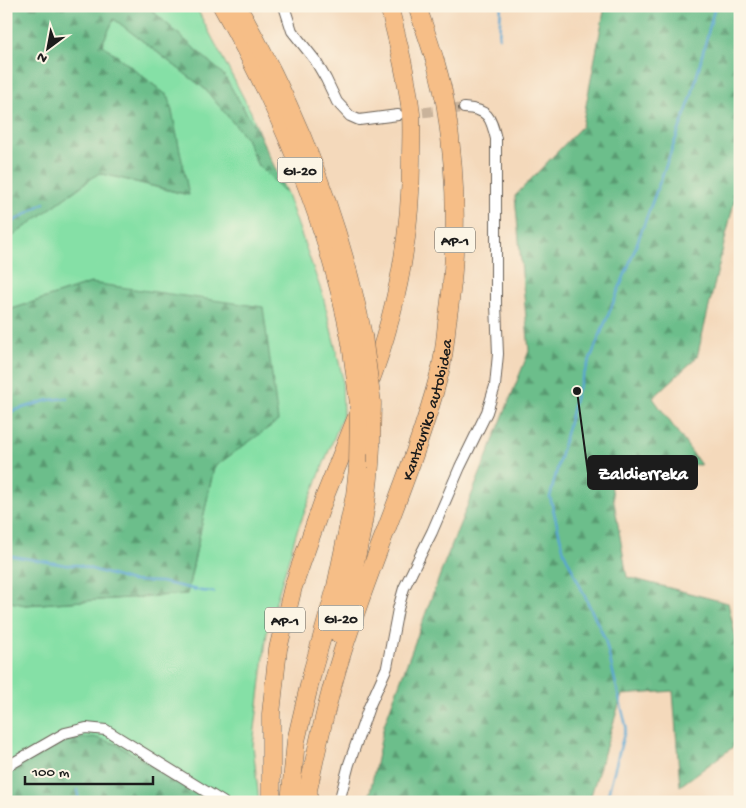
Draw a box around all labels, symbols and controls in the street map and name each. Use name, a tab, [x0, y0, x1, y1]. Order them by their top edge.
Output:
north arrow	[22, 22, 72, 72]
text: N	[34, 47, 51, 67]
road number: GI-20	[278, 158, 322, 182]
road number: AP-1	[435, 228, 475, 252]
street label: Kantauriko autobidea	[399, 337, 458, 484]
callout: Zaldierreka	[588, 456, 697, 489]
text: Zaldierreka	[598, 465, 689, 486]
road number: GI-20	[318, 606, 364, 630]
road number: AP-1	[265, 608, 305, 632]
scale bar	[25, 753, 152, 785]
text: 100 m	[31, 764, 70, 782]

